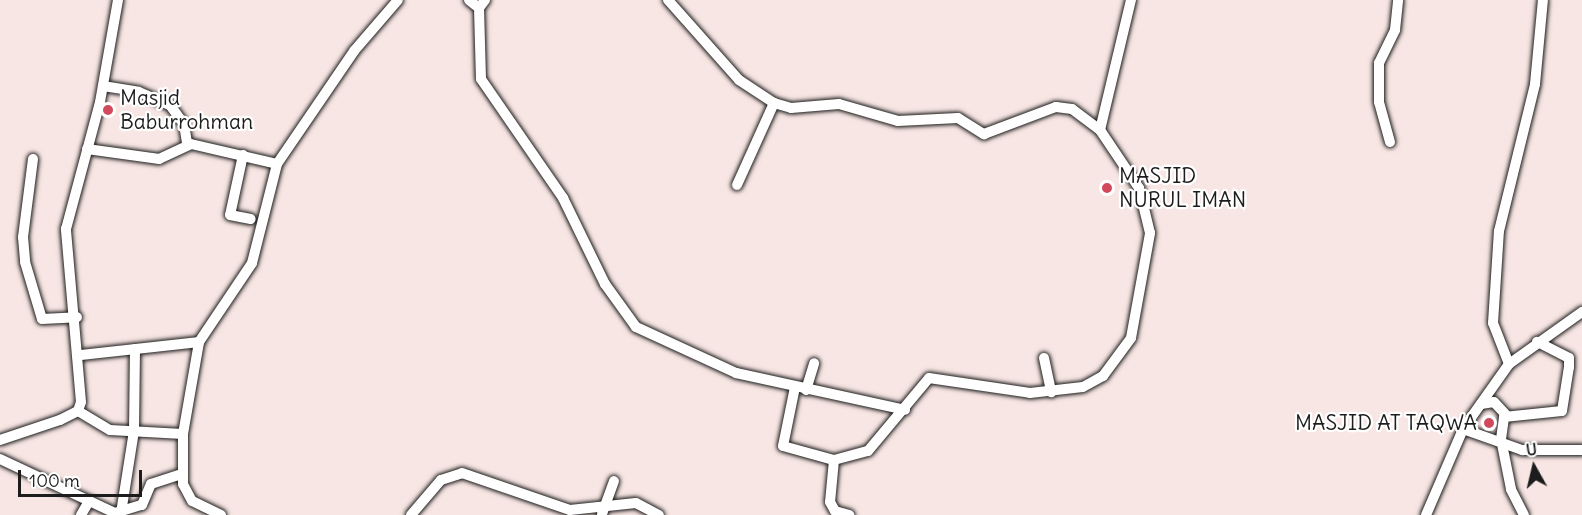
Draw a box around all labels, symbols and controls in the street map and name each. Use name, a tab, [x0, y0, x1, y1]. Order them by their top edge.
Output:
place label: Masjid Baburrohman	[120, 85, 253, 135]
marker: Masjid Baburrohman	[101, 103, 115, 117]
place label: MASJID NURUL IMAN	[1119, 163, 1246, 213]
marker: MASJID NURUL IMAN	[1100, 181, 1114, 195]
place label: MASJID AT TAQWA	[1295, 410, 1477, 436]
marker: MASJID AT TAQWA	[1482, 416, 1496, 430]
north arrow	[1504, 437, 1564, 497]
text: U	[1525, 439, 1538, 460]
scale bar	[21, 458, 146, 496]
text: 100 m	[29, 469, 80, 492]

